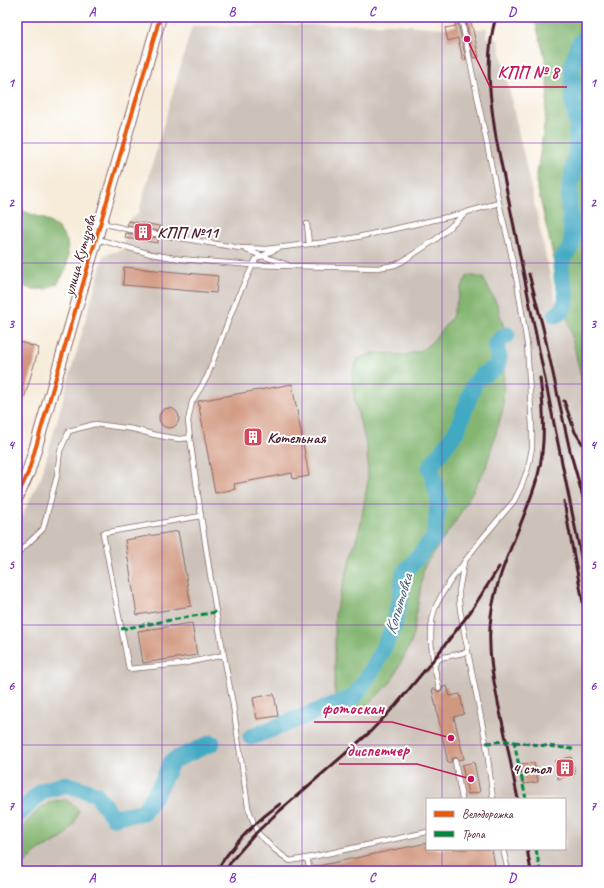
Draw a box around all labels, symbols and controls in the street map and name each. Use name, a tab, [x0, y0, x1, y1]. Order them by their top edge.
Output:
text: A	[89, 4, 97, 20]
text: B	[229, 4, 237, 20]
text: C	[369, 4, 377, 20]
text: D	[508, 4, 517, 20]
callout: КПП № 8	[490, 58, 567, 87]
text: КПП № 8	[497, 62, 561, 83]
text: 1	[8, 75, 16, 91]
text: 1	[590, 75, 598, 91]
text: 2	[8, 195, 15, 211]
text: 2	[590, 195, 597, 211]
street label: улица Кутузова	[59, 211, 101, 299]
building icon: КПП №11	[132, 221, 154, 243]
place label: КПП №11	[157, 223, 220, 243]
text: 3	[8, 316, 15, 332]
text: 3	[590, 316, 597, 332]
building icon: Котельная	[242, 426, 264, 448]
place label: Котельная	[267, 428, 327, 448]
text: 4	[8, 437, 16, 453]
text: 4	[590, 437, 598, 453]
text: 5	[8, 557, 15, 573]
text: 5	[590, 557, 597, 573]
water label: Копытовка	[379, 570, 418, 637]
text: 6	[8, 678, 15, 694]
text: 6	[590, 678, 597, 694]
callout: фотоскан	[314, 693, 392, 722]
text: фотоскан	[322, 698, 386, 719]
callout: диспетчер	[339, 735, 417, 764]
text: диспетчер	[347, 740, 411, 761]
building icon: 4 стол	[554, 757, 576, 779]
place label: 4 стол	[512, 759, 552, 779]
text: 7	[8, 798, 15, 814]
legend	[426, 798, 566, 850]
text: 7	[590, 798, 597, 814]
text: Велодорожка	[462, 806, 514, 822]
text: Тропа	[462, 826, 486, 842]
text: A	[89, 870, 97, 886]
text: B	[229, 870, 237, 886]
text: C	[369, 870, 377, 886]
text: D	[508, 870, 517, 886]

